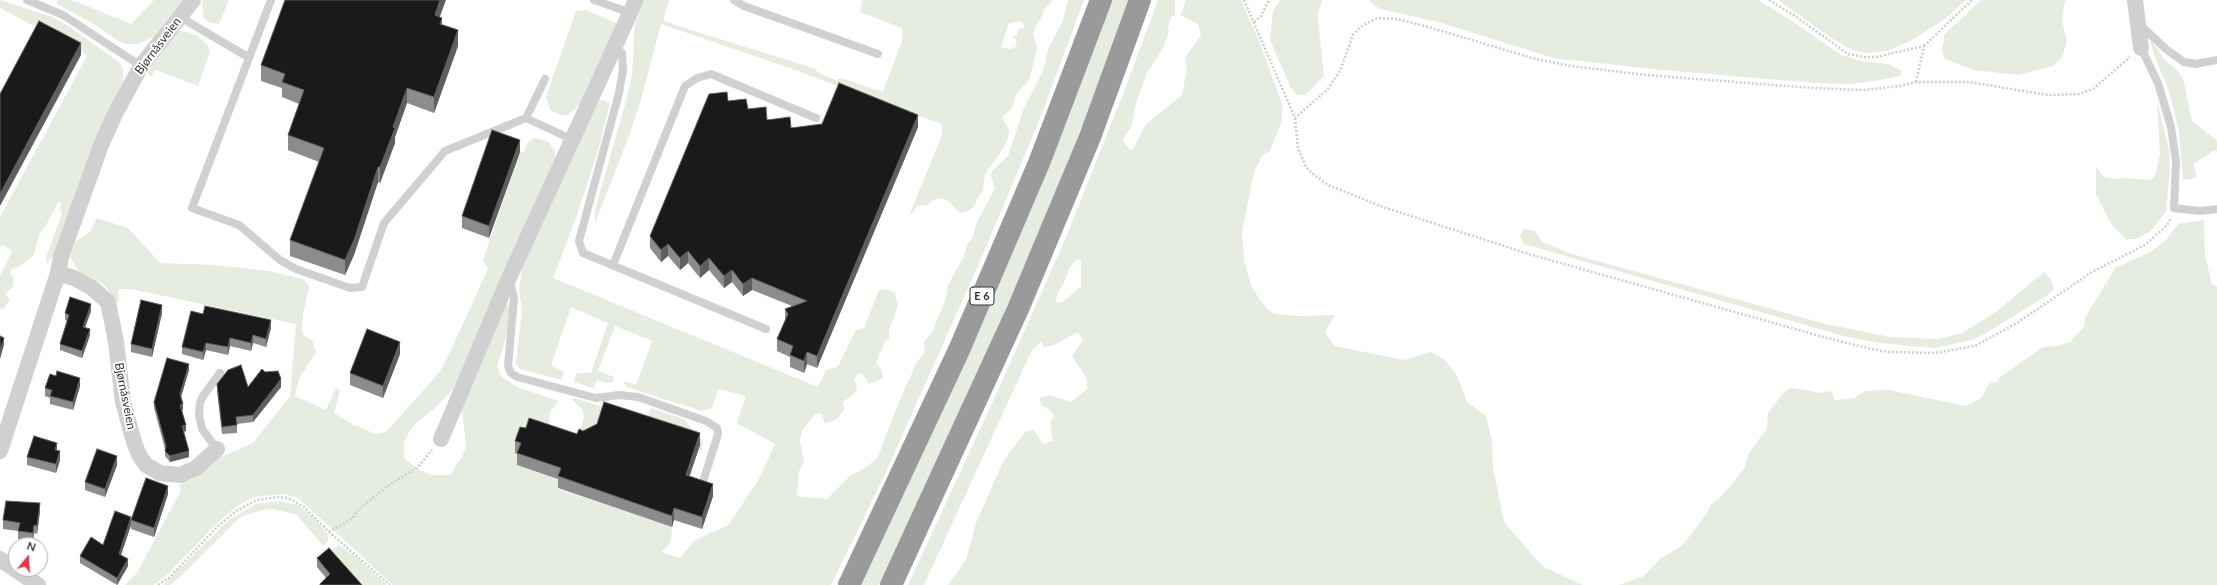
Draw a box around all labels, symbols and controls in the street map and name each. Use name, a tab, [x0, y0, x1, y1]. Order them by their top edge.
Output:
street label: Bjørnåsveien	[132, 15, 184, 77]
road number: E 6	[970, 287, 994, 305]
street label: Bjørnåsveien	[111, 361, 139, 431]
north arrow	[8, 537, 48, 577]
text: N	[26, 539, 38, 554]

